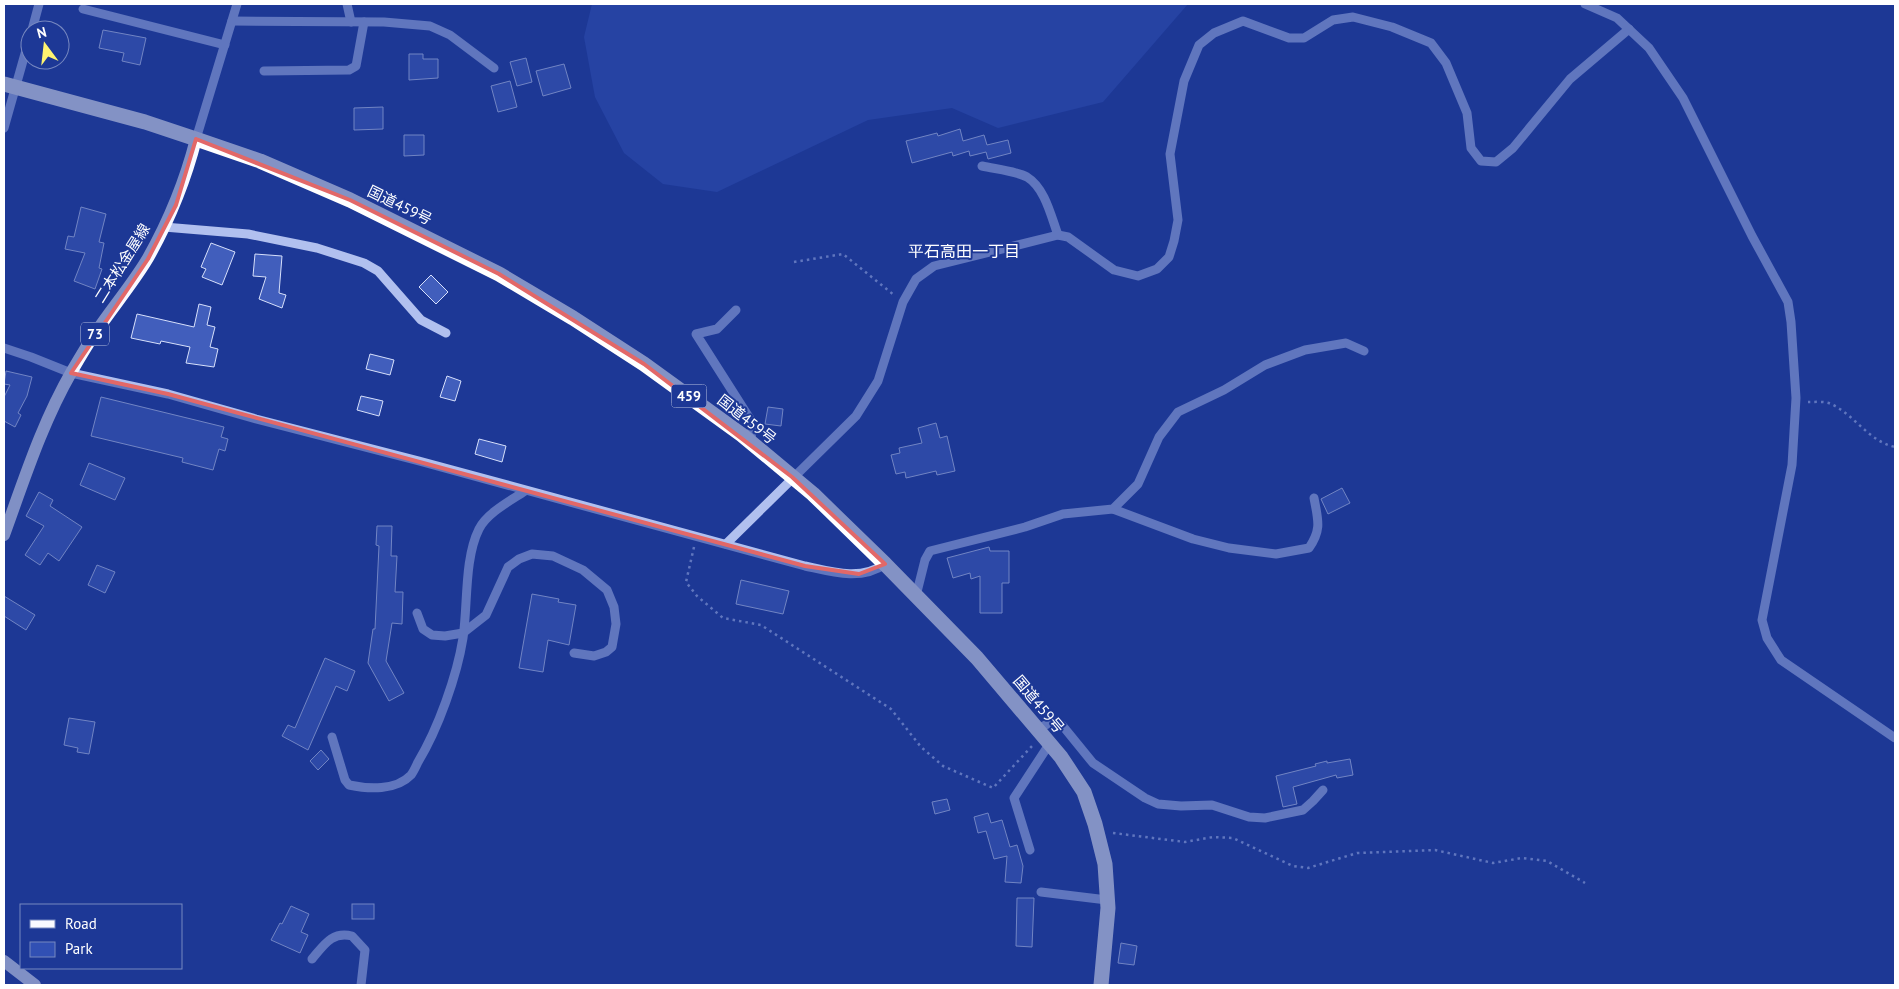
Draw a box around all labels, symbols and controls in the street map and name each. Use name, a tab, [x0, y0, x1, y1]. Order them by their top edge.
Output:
north arrow	[20, 20, 70, 70]
text: N	[35, 23, 48, 42]
street label: 国道459号	[365, 181, 435, 229]
street label: 二本松金屋線	[90, 220, 154, 306]
district label: 平石高田一丁目	[908, 241, 1020, 261]
road number: 73	[81, 322, 109, 346]
road number: 459	[672, 384, 706, 408]
street label: 国道459号	[714, 390, 780, 448]
street label: 国道459号	[1009, 671, 1069, 737]
legend	[20, 904, 182, 969]
text: Road	[65, 914, 97, 933]
text: Park	[65, 939, 93, 958]

